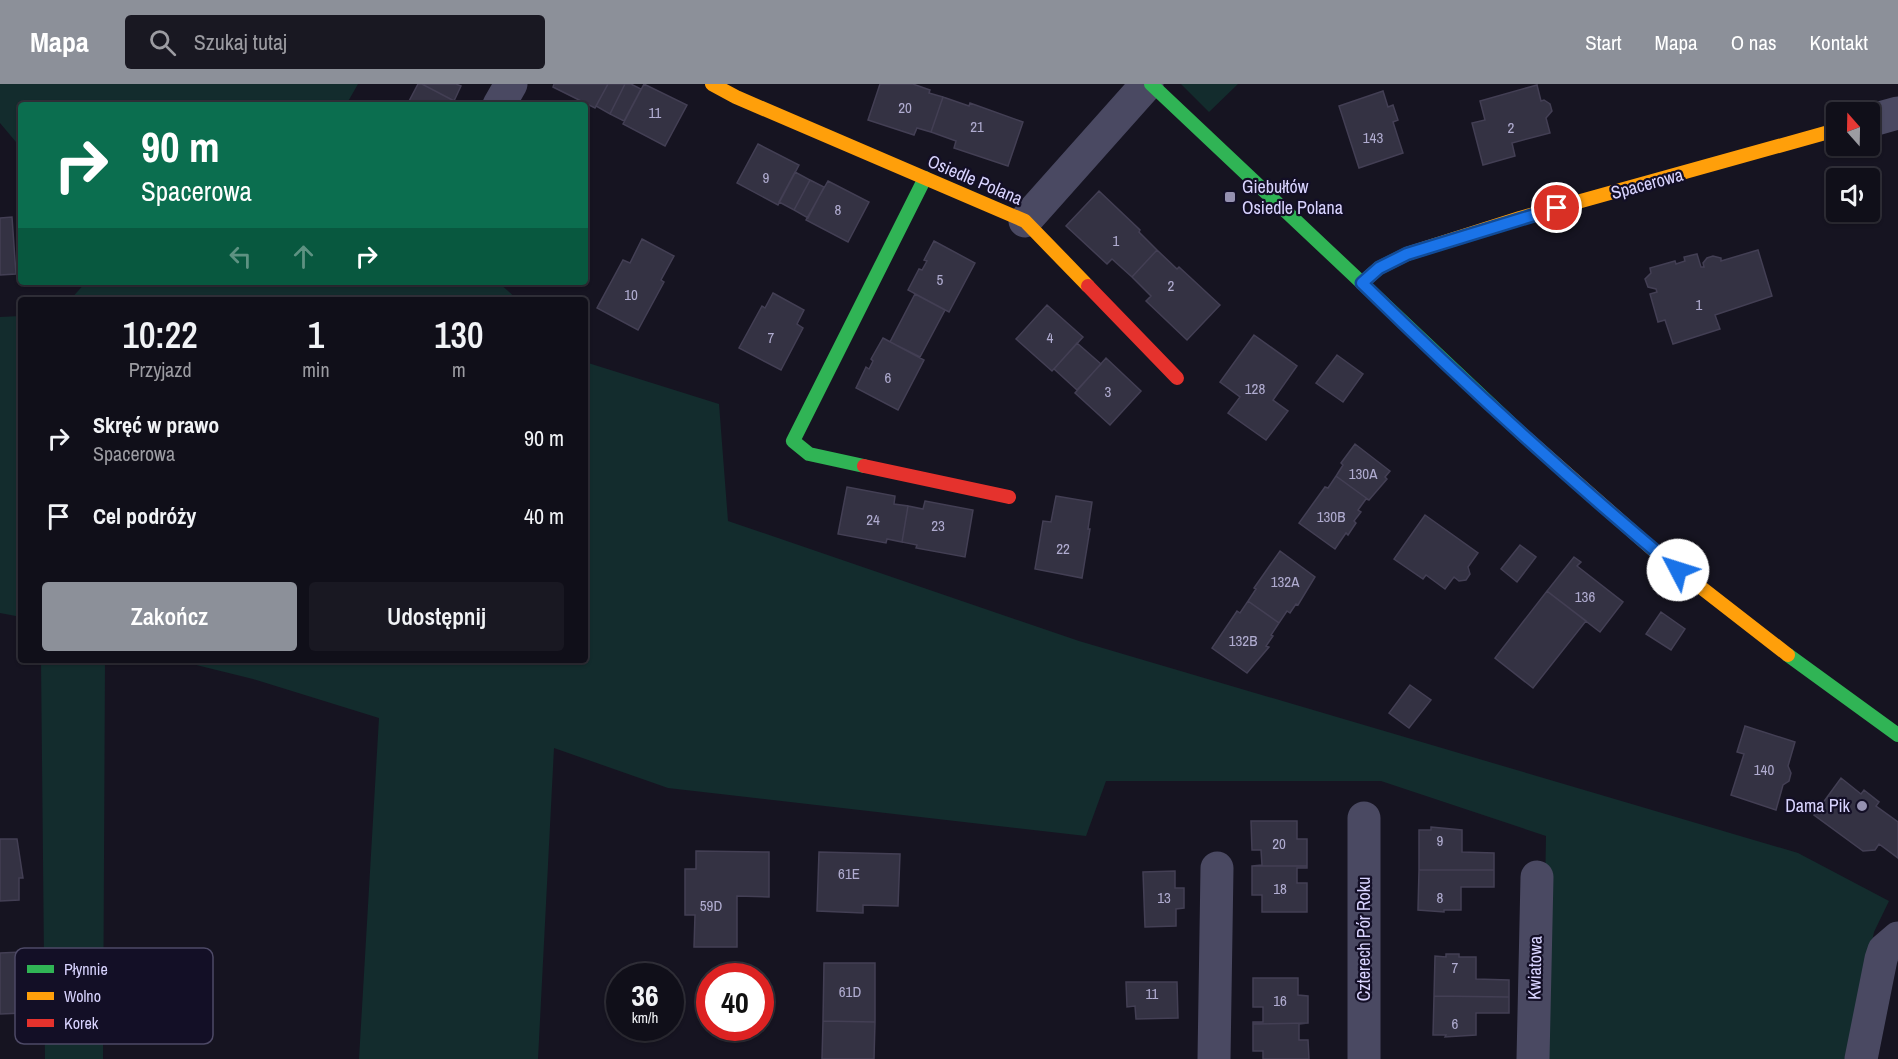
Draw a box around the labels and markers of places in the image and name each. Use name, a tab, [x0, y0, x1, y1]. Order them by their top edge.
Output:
place label: Giebułtów Osiedle Polana	[1242, 174, 1343, 220]
pin	[1531, 182, 1582, 233]
marker: Giebułtów Osiedle Polana	[1223, 190, 1237, 204]
place label: Dama Pik	[1785, 793, 1851, 818]
marker: Dama Pik	[1855, 799, 1869, 813]

